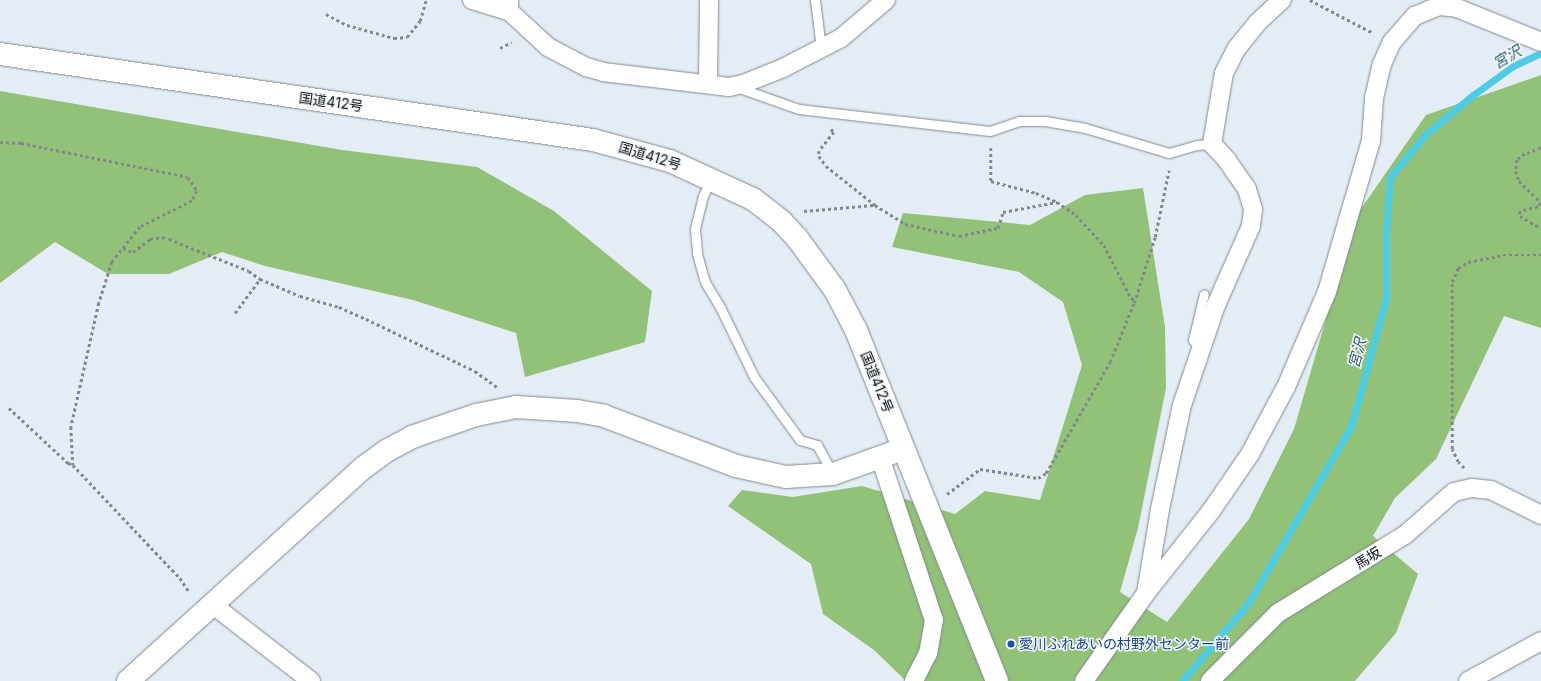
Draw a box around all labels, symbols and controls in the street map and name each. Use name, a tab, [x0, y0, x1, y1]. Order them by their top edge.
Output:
water label: 宮沢	[1490, 42, 1524, 72]
street label: 国道412号	[298, 89, 364, 115]
street label: 国道412号	[616, 138, 684, 174]
water label: 宮沢	[1344, 336, 1370, 370]
street label: 国道412号	[857, 349, 897, 415]
street label: 馬坂	[1352, 543, 1384, 573]
place label: 愛川ふれあいの村野外センター前	[1019, 636, 1229, 652]
marker: 愛川ふれあいの村野外センター前	[1006, 639, 1016, 649]

